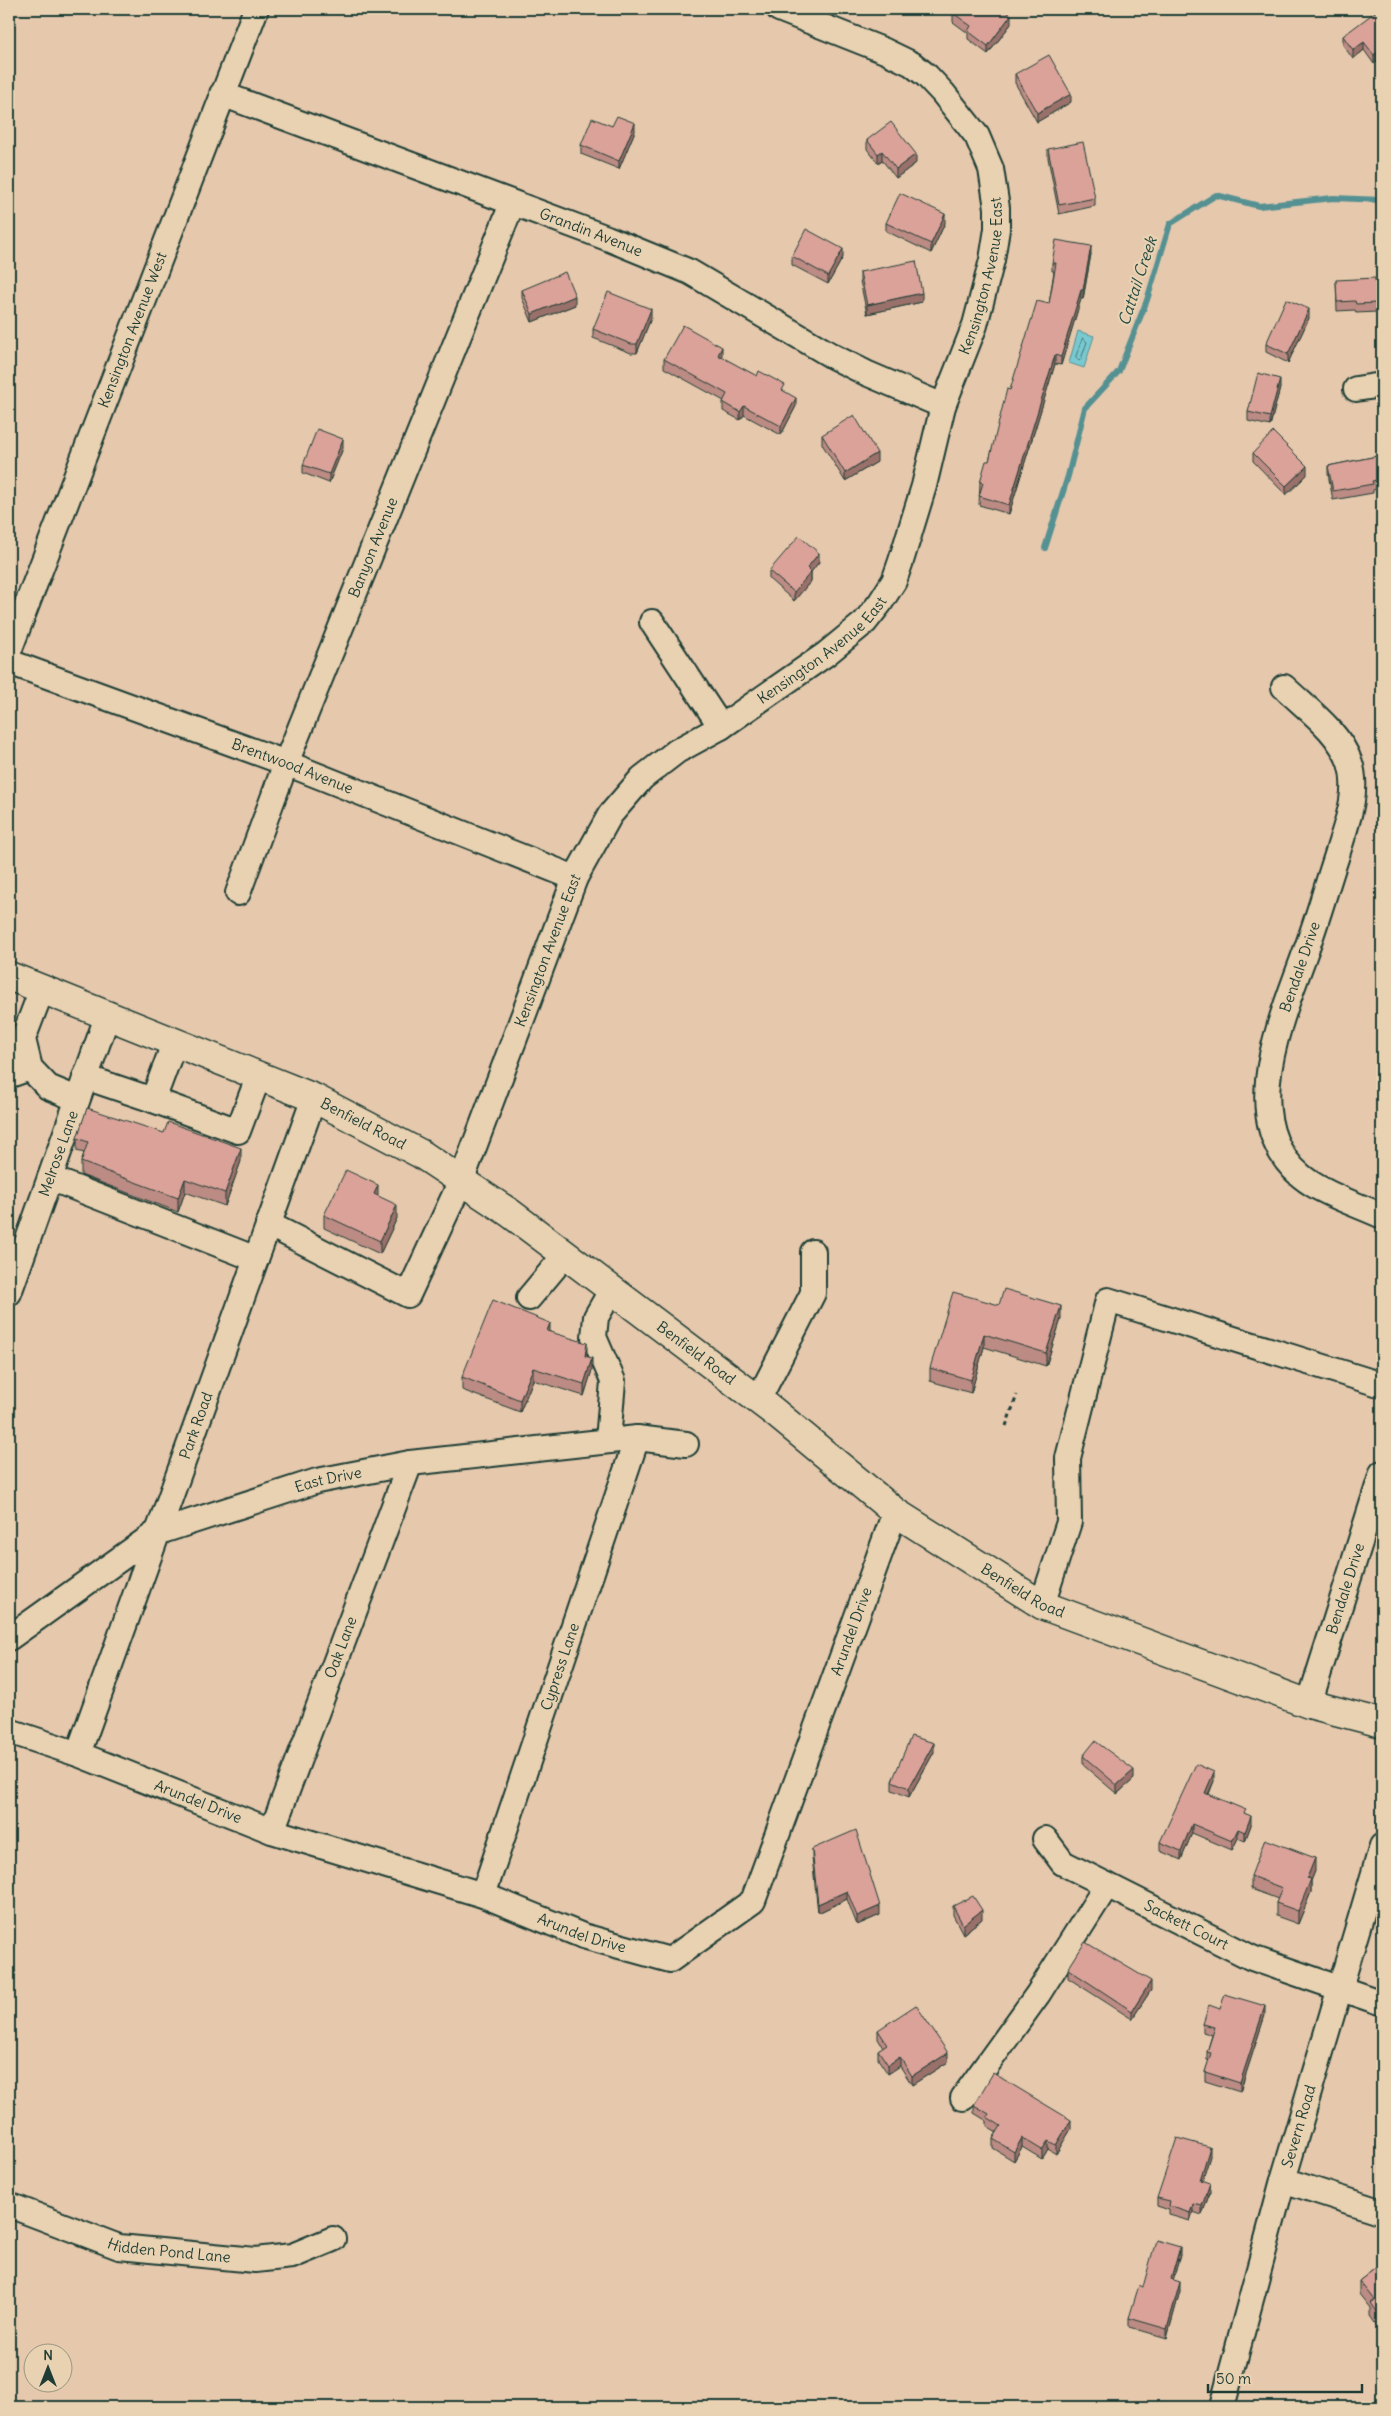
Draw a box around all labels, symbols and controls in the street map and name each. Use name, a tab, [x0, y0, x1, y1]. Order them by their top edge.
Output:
street label: Kensington Avenue East	[954, 196, 1006, 357]
street label: Grandin Avenue	[537, 204, 645, 261]
water label: Cattail Creek	[1113, 232, 1161, 328]
street label: Kensington Avenue West	[93, 249, 171, 410]
street label: Banyon Avenue	[344, 494, 401, 600]
street label: Kensington Avenue East	[753, 593, 891, 708]
street label: Brentwood Avenue	[229, 734, 356, 798]
street label: Kensington Avenue East	[510, 870, 585, 1029]
street label: Bendale Drive	[1275, 919, 1324, 1015]
street label: Benfield Road	[317, 1093, 410, 1154]
street label: Melrose Lane	[34, 1108, 82, 1199]
street label: Benfield Road	[653, 1317, 740, 1389]
street label: Park Road	[175, 1389, 216, 1461]
street label: East Drive	[292, 1463, 363, 1497]
street label: Bendale Drive	[1322, 1541, 1368, 1636]
street label: Benfield Road	[978, 1559, 1068, 1622]
street label: Arundel Drive	[826, 1585, 876, 1678]
street label: Oak Lane	[320, 1614, 361, 1681]
street label: Cypress Lane	[536, 1620, 583, 1713]
street label: Arundel Drive	[152, 1775, 245, 1827]
street label: Sackett Court	[1141, 1895, 1232, 1954]
street label: Arundel Drive	[535, 1908, 628, 1956]
street label: Severn Road	[1277, 2082, 1320, 2170]
street label: Hidden Pond Lane	[105, 2234, 232, 2267]
north arrow	[22, 2344, 72, 2394]
text: N	[43, 2346, 53, 2364]
scale bar	[1208, 2361, 1362, 2393]
text: 50 m	[1216, 2369, 1251, 2388]

